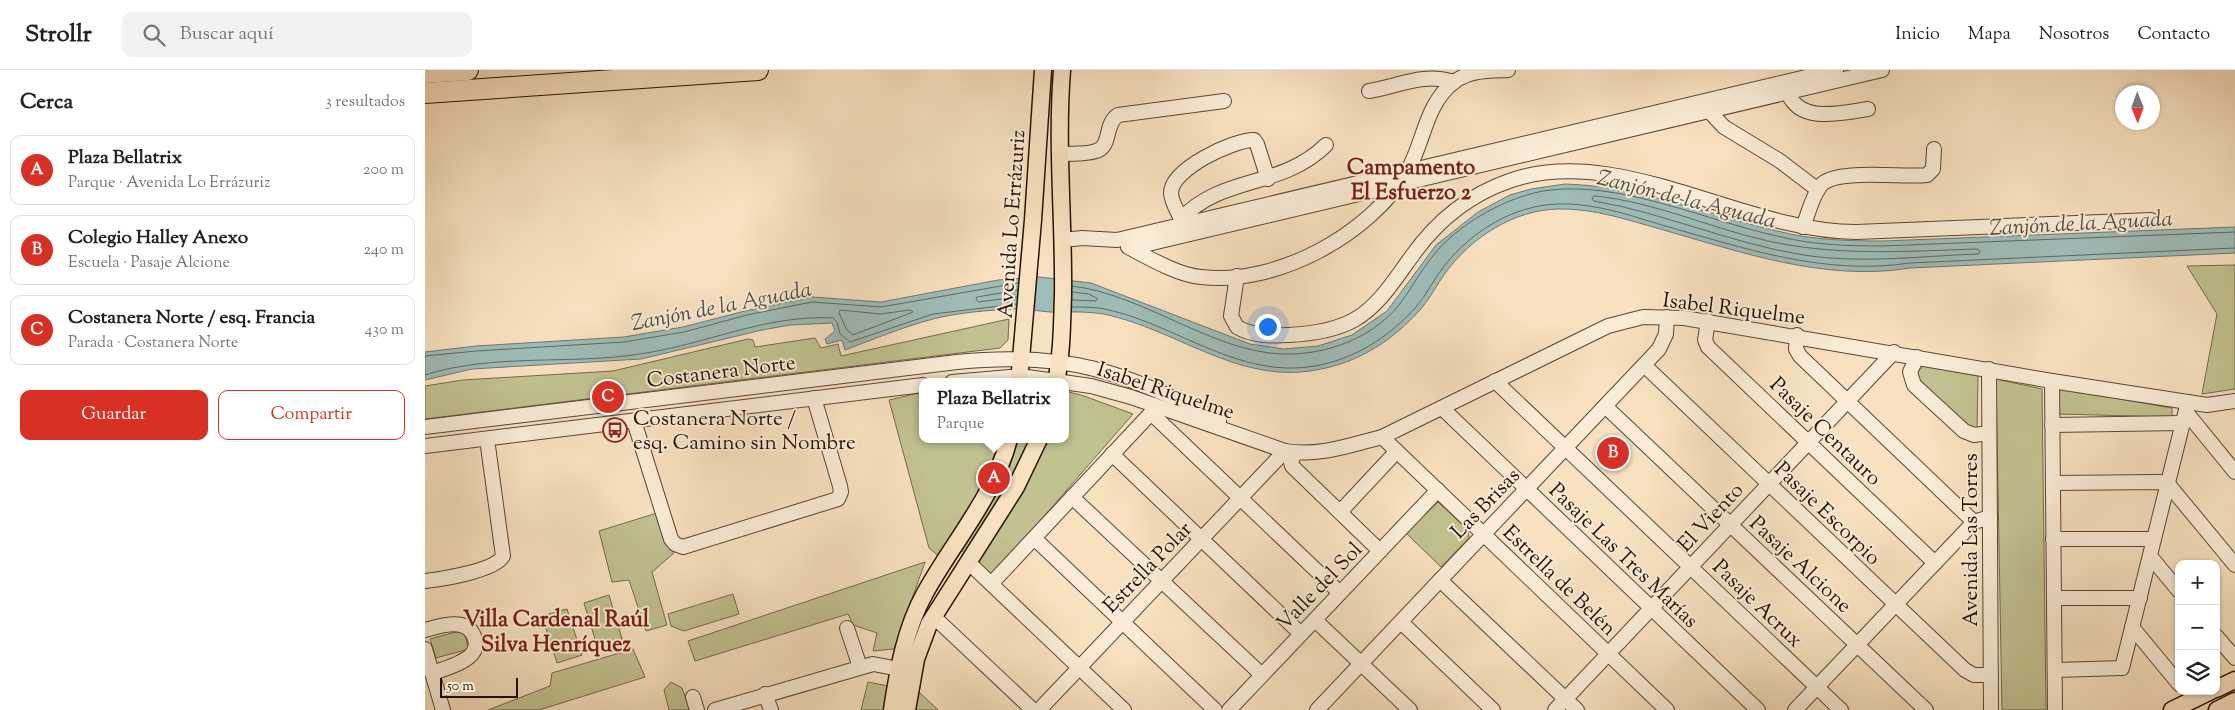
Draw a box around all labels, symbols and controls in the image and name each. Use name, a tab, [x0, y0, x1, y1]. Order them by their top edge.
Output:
search box	[122, 12, 472, 57]
text: Strollr	[25, 18, 92, 52]
icon: search	[140, 21, 168, 49]
text: Buscar aquí	[180, 21, 274, 48]
text: Inicio	[1895, 22, 1940, 48]
text: Mapa	[1968, 22, 2011, 48]
text: Nosotros	[2039, 22, 2109, 48]
text: Contacto	[2137, 22, 2210, 48]
north arrow	[2115, 85, 2160, 130]
text: Cerca	[20, 88, 73, 118]
text: 3 resultados	[325, 91, 405, 114]
street label: Avenida Lo Errázuriz	[991, 129, 1035, 319]
text: Plaza Bellatrix	[68, 145, 182, 172]
district label: Campamento El Esfuerzo 2	[1347, 153, 1475, 210]
text: A	[31, 159, 44, 182]
text: 200 m	[363, 159, 404, 182]
water label: Zanjón de la Aguada	[1593, 163, 1779, 239]
text: Parque · Avenida Lo Errázuriz	[68, 172, 270, 195]
water label: Zanjón de la Aguada	[1989, 204, 2174, 246]
text: Colegio Halley Anexo	[68, 225, 248, 252]
text: B	[32, 239, 42, 262]
text: 240 m	[363, 239, 404, 262]
text: Escuela · Pasaje Alcione	[68, 252, 230, 275]
water label: Zanjón de la Aguada	[629, 275, 815, 341]
street label: Isabel Riquelme	[1661, 286, 1807, 334]
text: Costanera Norte / esq. Francia	[68, 305, 315, 332]
your location	[1255, 314, 1281, 340]
text: C	[31, 319, 43, 342]
text: 430 m	[365, 319, 404, 342]
text: Parada · Costanera Norte	[68, 332, 238, 355]
street label: Costanera Norte	[645, 349, 797, 397]
street label: Isabel Riquelme	[1093, 356, 1238, 428]
street label: Pasaje Centauro	[1762, 371, 1887, 494]
pin: C	[592, 378, 624, 416]
popup	[919, 378, 1069, 443]
text: Plaza Bellatrix	[937, 386, 1051, 413]
button: Guardar	[20, 390, 208, 440]
button: Compartir	[218, 390, 405, 440]
place label: Costanera Norte / esq. Camino sin Nombre	[633, 405, 856, 459]
text: Parque	[937, 413, 984, 436]
bus stop icon: Costanera Norte / esq. Camino sin Nombre	[602, 417, 628, 443]
pin: B	[1597, 434, 1629, 472]
street label: Avenida Las Torres	[1957, 453, 1987, 627]
street label: Pasaje Escorpio	[1767, 456, 1887, 573]
pin: A	[978, 459, 1010, 497]
street label: Las Brisas	[1445, 462, 1528, 547]
street label: Pasaje Las Tres Marías	[1541, 477, 1704, 636]
street label: El Viento	[1671, 477, 1752, 560]
street label: Pasaje Alcione	[1742, 510, 1858, 621]
street label: Estrella Polar	[1097, 516, 1200, 621]
street label: Estrella de Belén	[1495, 519, 1622, 644]
street label: Valle del Sol	[1271, 536, 1370, 638]
street label: Pasaje Acrux	[1704, 553, 1809, 656]
map controls	[2175, 560, 2220, 695]
button: +	[2175, 560, 2220, 605]
district label: Villa Cardenal Raúl Silva Henríquez	[463, 605, 650, 662]
button: −	[2175, 605, 2220, 650]
button: layers	[2175, 650, 2220, 695]
scale bar	[440, 675, 517, 698]
text: 50 m	[447, 677, 474, 697]

